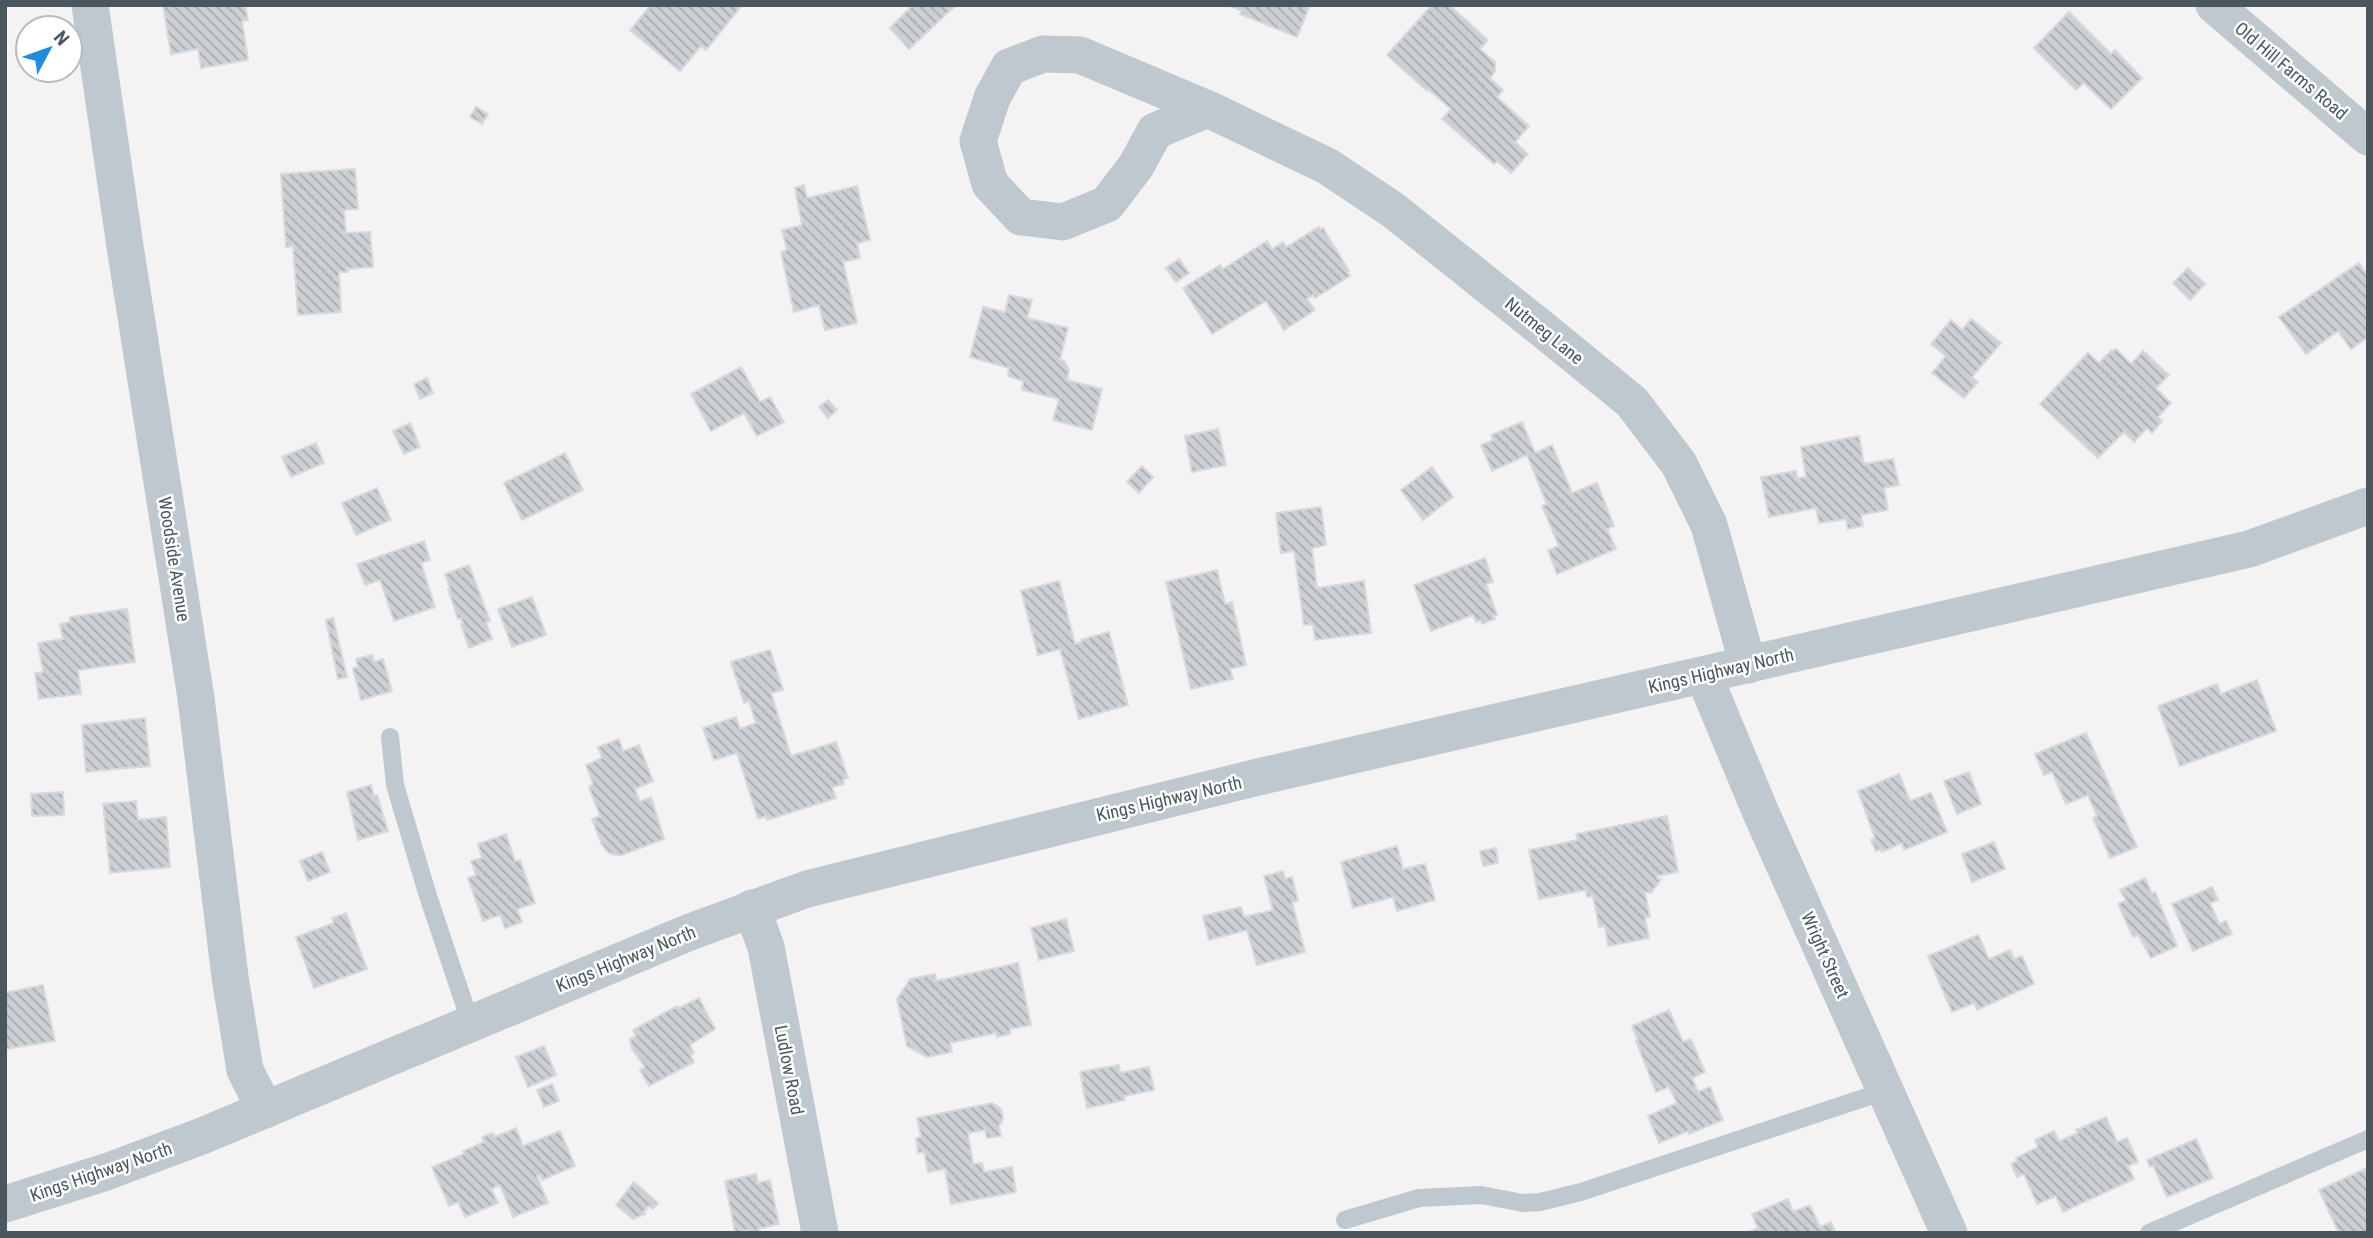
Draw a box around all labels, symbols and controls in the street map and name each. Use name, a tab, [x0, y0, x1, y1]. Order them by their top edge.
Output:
north arrow	[14, 14, 84, 84]
street label: Old Hill Farms Road	[2231, 18, 2352, 124]
text: N	[49, 26, 74, 50]
street label: Nutmeg Lane	[1501, 293, 1588, 369]
street label: Woodside Avenue	[154, 495, 195, 623]
street label: Kings Highway North	[1646, 644, 1796, 697]
street label: Kings Highway North	[1094, 772, 1244, 825]
street label: Wright Street	[1797, 908, 1854, 1001]
street label: Kings Highway North	[553, 921, 699, 996]
street label: Ludlow Road	[771, 1023, 808, 1117]
street label: Kings Highway North	[27, 1137, 175, 1206]

